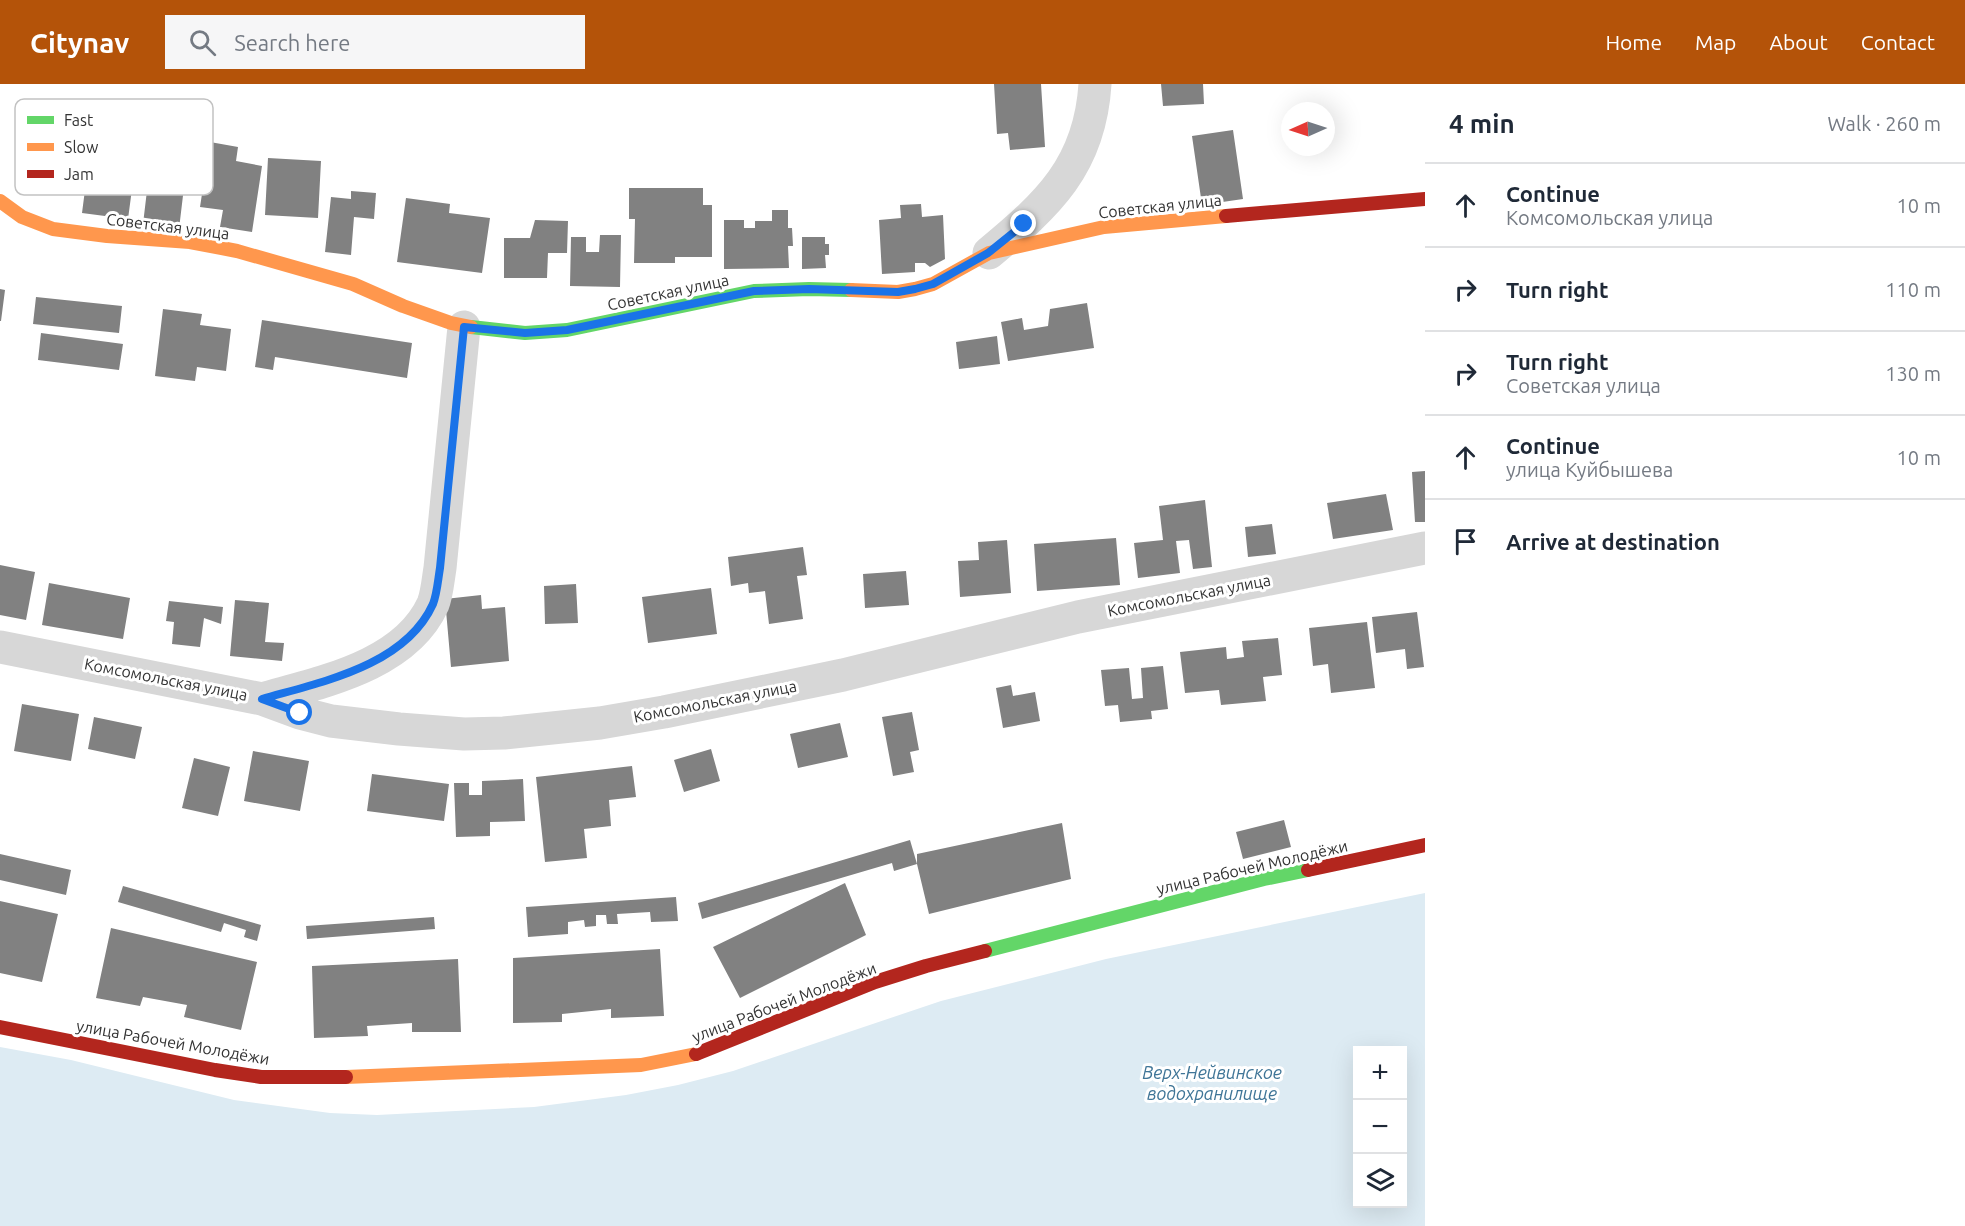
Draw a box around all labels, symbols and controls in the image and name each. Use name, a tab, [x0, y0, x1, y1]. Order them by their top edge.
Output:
search box	[165, 15, 585, 69]
icon: search	[186, 26, 219, 59]
text: Citynav	[30, 27, 129, 58]
text: Search here	[234, 30, 350, 55]
text: Home	[1605, 30, 1662, 54]
text: Map	[1695, 30, 1736, 54]
text: About	[1769, 30, 1828, 54]
text: Contact	[1861, 30, 1935, 54]
legend	[15, 99, 213, 195]
north arrow	[1281, 102, 1335, 156]
text: 4 min	[1449, 109, 1515, 138]
text: Fast	[64, 111, 94, 129]
text: Walk · 260 m	[1828, 112, 1941, 135]
text: Slow	[64, 138, 99, 156]
text: Jam	[64, 165, 94, 183]
text: Continue	[1506, 181, 1600, 206]
icon: ahead	[1449, 189, 1482, 222]
street label: Советская улица	[1097, 191, 1223, 221]
text: 10 m	[1897, 194, 1941, 217]
text: Комсомольская улица	[1506, 206, 1713, 229]
street label: Советская улица	[105, 210, 231, 242]
route end	[1010, 210, 1036, 236]
street label: Советская улица	[606, 270, 730, 314]
icon: right	[1449, 273, 1482, 306]
text: Turn right	[1506, 277, 1608, 302]
text: 110 m	[1885, 278, 1941, 301]
text: Turn right	[1506, 349, 1608, 374]
icon: right	[1449, 357, 1482, 390]
text: 130 m	[1885, 362, 1941, 385]
text: Советская улица	[1506, 374, 1661, 397]
text: Continue	[1506, 433, 1600, 458]
icon: ahead	[1449, 441, 1482, 474]
text: 10 m	[1897, 446, 1941, 469]
text: улица Куйбышева	[1506, 458, 1673, 481]
icon: arrive	[1449, 525, 1482, 558]
text: Arrive at destination	[1506, 529, 1720, 554]
street label: Комсомольская улица	[1106, 570, 1272, 620]
street label: Комсомольская улица	[83, 654, 249, 704]
street label: Комсомольская улица	[632, 676, 798, 726]
route start	[286, 699, 312, 725]
street label: улица Рабочей Молодёжи	[1155, 836, 1349, 898]
street label: улица Рабочей Молодёжи	[689, 959, 879, 1045]
street label: улица Рабочей Молодёжи	[75, 1016, 271, 1068]
map controls	[1353, 1046, 1407, 1208]
button: +	[1353, 1046, 1407, 1100]
water label: Верх-Нейвинское водохранилище	[1142, 1062, 1282, 1103]
button: −	[1353, 1100, 1407, 1154]
button: layers	[1353, 1154, 1407, 1208]

